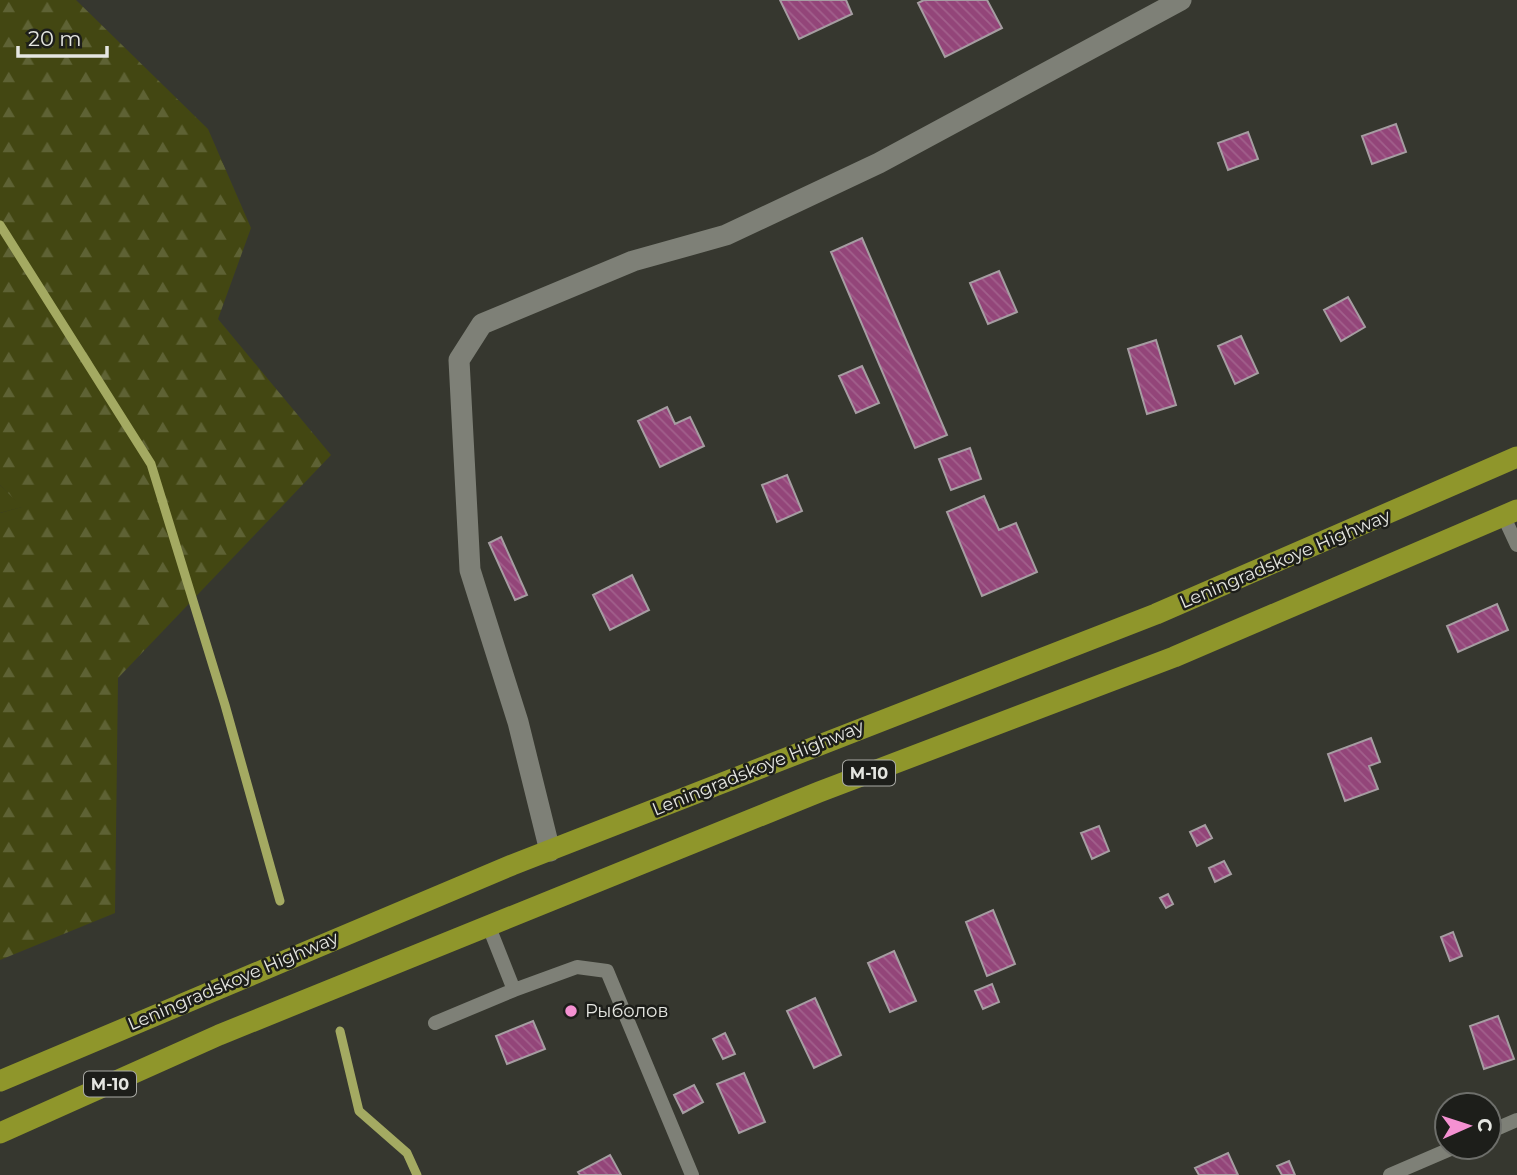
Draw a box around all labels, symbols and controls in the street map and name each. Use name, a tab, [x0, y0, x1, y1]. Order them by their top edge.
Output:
scale bar	[18, 14, 107, 58]
text: 20 m	[28, 26, 82, 51]
street label: Leningradskoye Highway	[1176, 504, 1394, 613]
street label: Leningradskoye Highway	[649, 715, 867, 821]
road number: М-10	[843, 760, 895, 786]
street label: Leningradskoye Highway	[124, 926, 342, 1035]
place label: Рыболов	[585, 1000, 669, 1022]
marker: Рыболов	[563, 1003, 579, 1019]
road number: М-10	[84, 1072, 136, 1096]
north arrow	[1433, 1091, 1503, 1161]
text: С	[1473, 1118, 1496, 1133]

